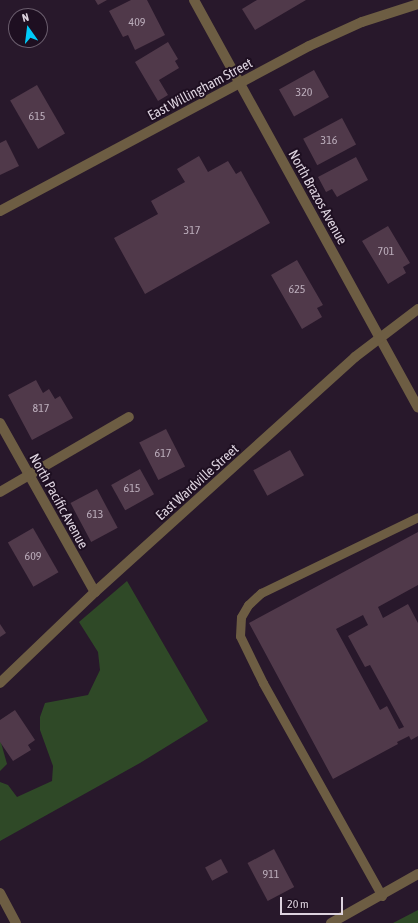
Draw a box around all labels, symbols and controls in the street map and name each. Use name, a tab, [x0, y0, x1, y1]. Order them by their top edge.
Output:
north arrow	[8, 8, 48, 48]
text: N	[21, 11, 30, 24]
house number: 409	[129, 16, 145, 30]
street label: East Willingham Street	[145, 54, 255, 124]
house number: 320	[296, 86, 312, 100]
house number: 615	[29, 110, 45, 124]
house number: 316	[321, 134, 337, 148]
street label: North Brazos Avenue	[285, 147, 351, 247]
house number: 317	[184, 224, 200, 238]
house number: 701	[378, 245, 394, 259]
house number: 625	[289, 283, 305, 297]
house number: 817	[33, 402, 49, 416]
street label: East Wardville Street	[152, 440, 242, 524]
house number: 617	[155, 447, 171, 461]
street label: North Pacific Avenue	[26, 451, 92, 551]
house number: 615	[124, 482, 140, 496]
house number: 613	[87, 508, 103, 522]
house number: 609	[25, 550, 41, 564]
house number: 911	[263, 868, 279, 882]
scale bar	[282, 889, 345, 915]
text: 20 m	[287, 897, 309, 911]

